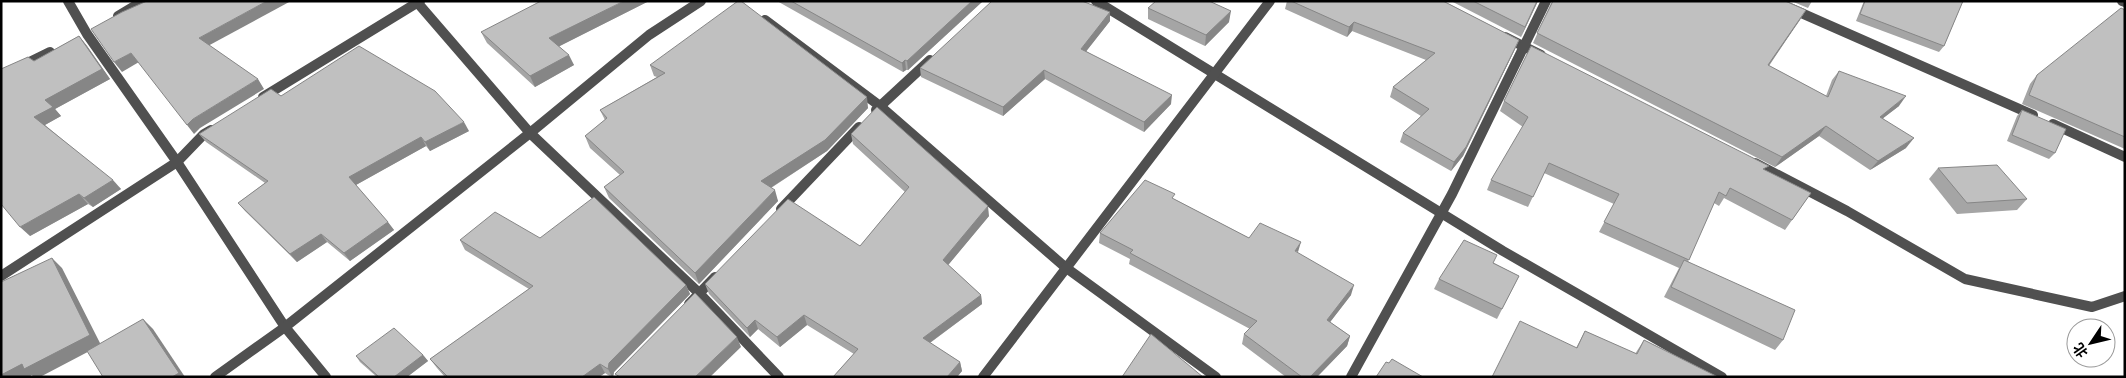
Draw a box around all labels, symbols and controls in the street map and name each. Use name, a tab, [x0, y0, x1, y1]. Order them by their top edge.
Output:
north arrow	[2066, 318, 2116, 368]
text: 北	[2070, 340, 2091, 361]

